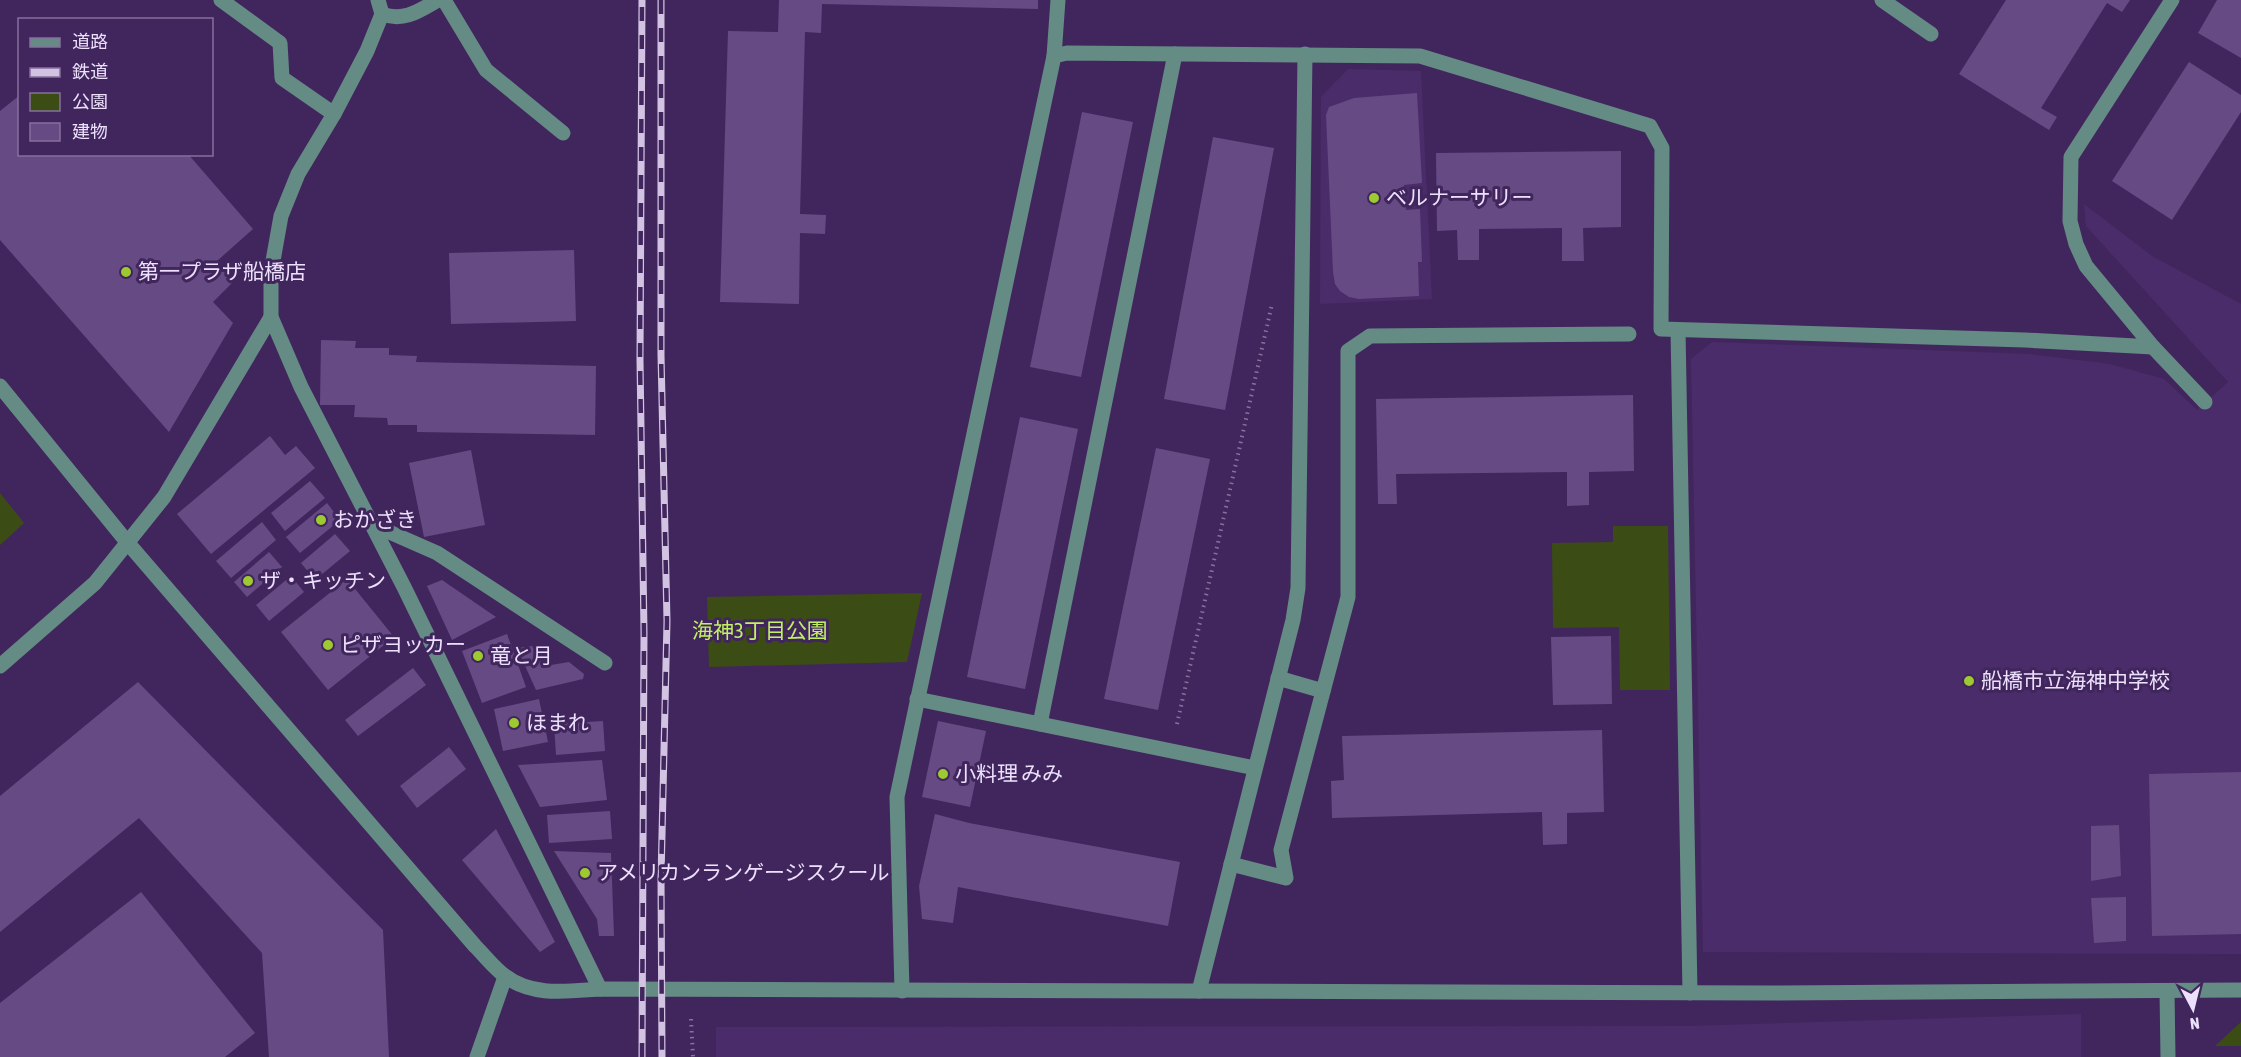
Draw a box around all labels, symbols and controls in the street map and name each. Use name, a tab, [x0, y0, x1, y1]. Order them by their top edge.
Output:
legend	[18, 18, 213, 156]
text: 道路	[72, 31, 108, 52]
text: 鉄道	[72, 61, 108, 82]
text: 公園	[72, 91, 108, 112]
text: 建物	[72, 121, 108, 142]
place label: ベルナーサリー	[1386, 185, 1533, 209]
marker: ベルナーサリー	[1367, 191, 1381, 205]
place label: 第一プラザ船橋店	[138, 259, 306, 283]
marker: 第一プラザ船橋店	[119, 265, 133, 279]
place label: おかざき	[333, 507, 417, 531]
marker: おかざき	[314, 513, 328, 527]
place label: ザ・キッチン	[260, 568, 386, 592]
marker: ザ・キッチン	[241, 574, 255, 588]
park label: 海神3丁目公園	[692, 618, 828, 642]
place label: ピザヨッカー	[340, 632, 466, 656]
marker: ピザヨッカー	[321, 638, 335, 652]
place label: 竜と月	[490, 643, 553, 667]
marker: 竜と月	[471, 649, 485, 663]
place label: 船橋市立海神中学校	[1981, 668, 2170, 692]
marker: 船橋市立海神中学校	[1962, 674, 1976, 688]
place label: ほまれ	[526, 710, 589, 734]
marker: ほまれ	[507, 716, 521, 730]
place label: 小料理 みみ	[955, 761, 1063, 785]
marker: 小料理 みみ	[936, 767, 950, 781]
place label: アメリカンランゲージスクール	[597, 860, 890, 884]
marker: アメリカンランゲージスクール	[578, 866, 592, 880]
north arrow	[2163, 979, 2223, 1039]
text: N	[2189, 1014, 2201, 1033]

